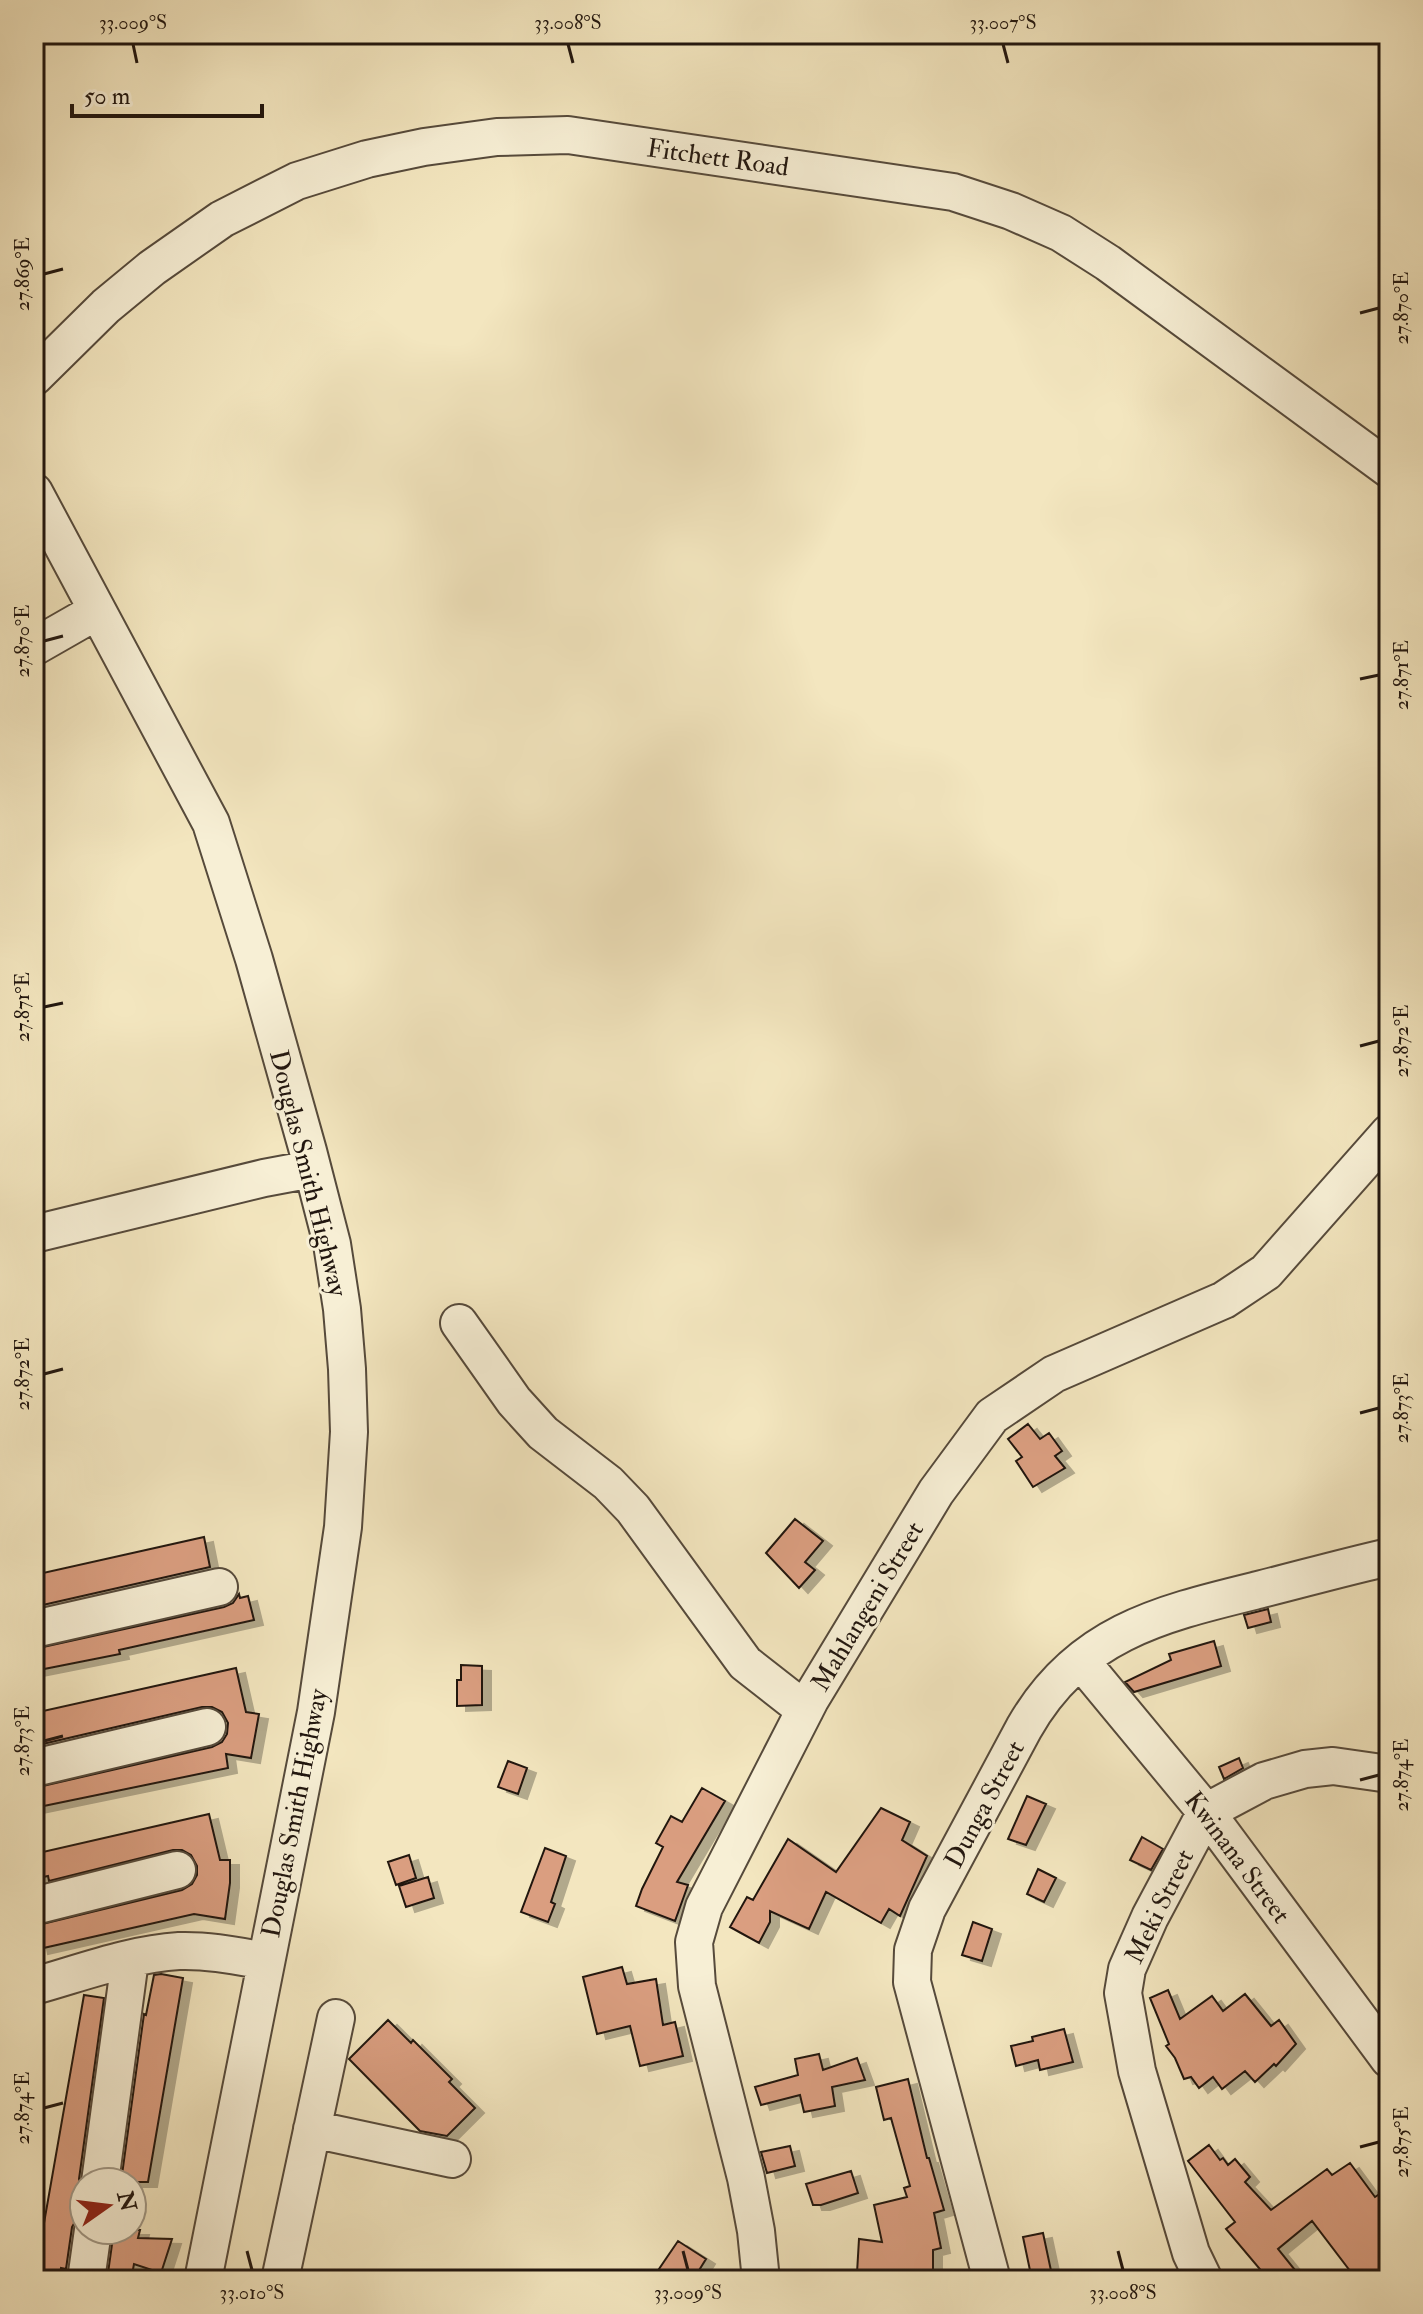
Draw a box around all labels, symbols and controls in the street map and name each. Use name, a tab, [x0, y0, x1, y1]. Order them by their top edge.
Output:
text: 33.009°S	[99, 10, 167, 35]
text: 33.008°S	[534, 10, 602, 35]
text: 33.007°S	[969, 10, 1037, 35]
scale bar	[72, 68, 262, 118]
text: 50 m	[84, 81, 131, 112]
street label: Fitchett Road	[645, 132, 791, 184]
text: 27.869°E	[10, 237, 35, 311]
text: 27.870°E	[1389, 272, 1414, 344]
text: 27.870°E	[10, 605, 35, 677]
text: 27.871°E	[1389, 640, 1414, 710]
text: 27.871°E	[10, 972, 35, 1042]
text: 27.872°E	[1389, 1005, 1414, 1077]
street label: Douglas Smith Highway	[262, 1047, 354, 1300]
text: 27.872°E	[10, 1338, 35, 1410]
text: 27.873°E	[1389, 1373, 1414, 1443]
street label: Mahlangeni Street	[805, 1516, 931, 1697]
street label: Douglas Smith Highway	[255, 1686, 335, 1940]
text: 27.873°E	[10, 1706, 35, 1776]
street label: Dunga Street	[938, 1735, 1032, 1874]
text: 27.874°E	[1389, 1739, 1414, 1811]
street label: Kwinana Street	[1177, 1785, 1297, 1930]
street label: Meki Street	[1119, 1844, 1201, 1969]
text: 27.874°E	[10, 2072, 35, 2144]
text: 27.875°E	[1389, 2106, 1414, 2178]
north arrow	[68, 2166, 148, 2246]
text: N	[110, 2187, 142, 2215]
text: 33.010°S	[220, 2280, 284, 2305]
text: 33.009°S	[654, 2280, 722, 2305]
text: 33.008°S	[1089, 2280, 1157, 2305]

